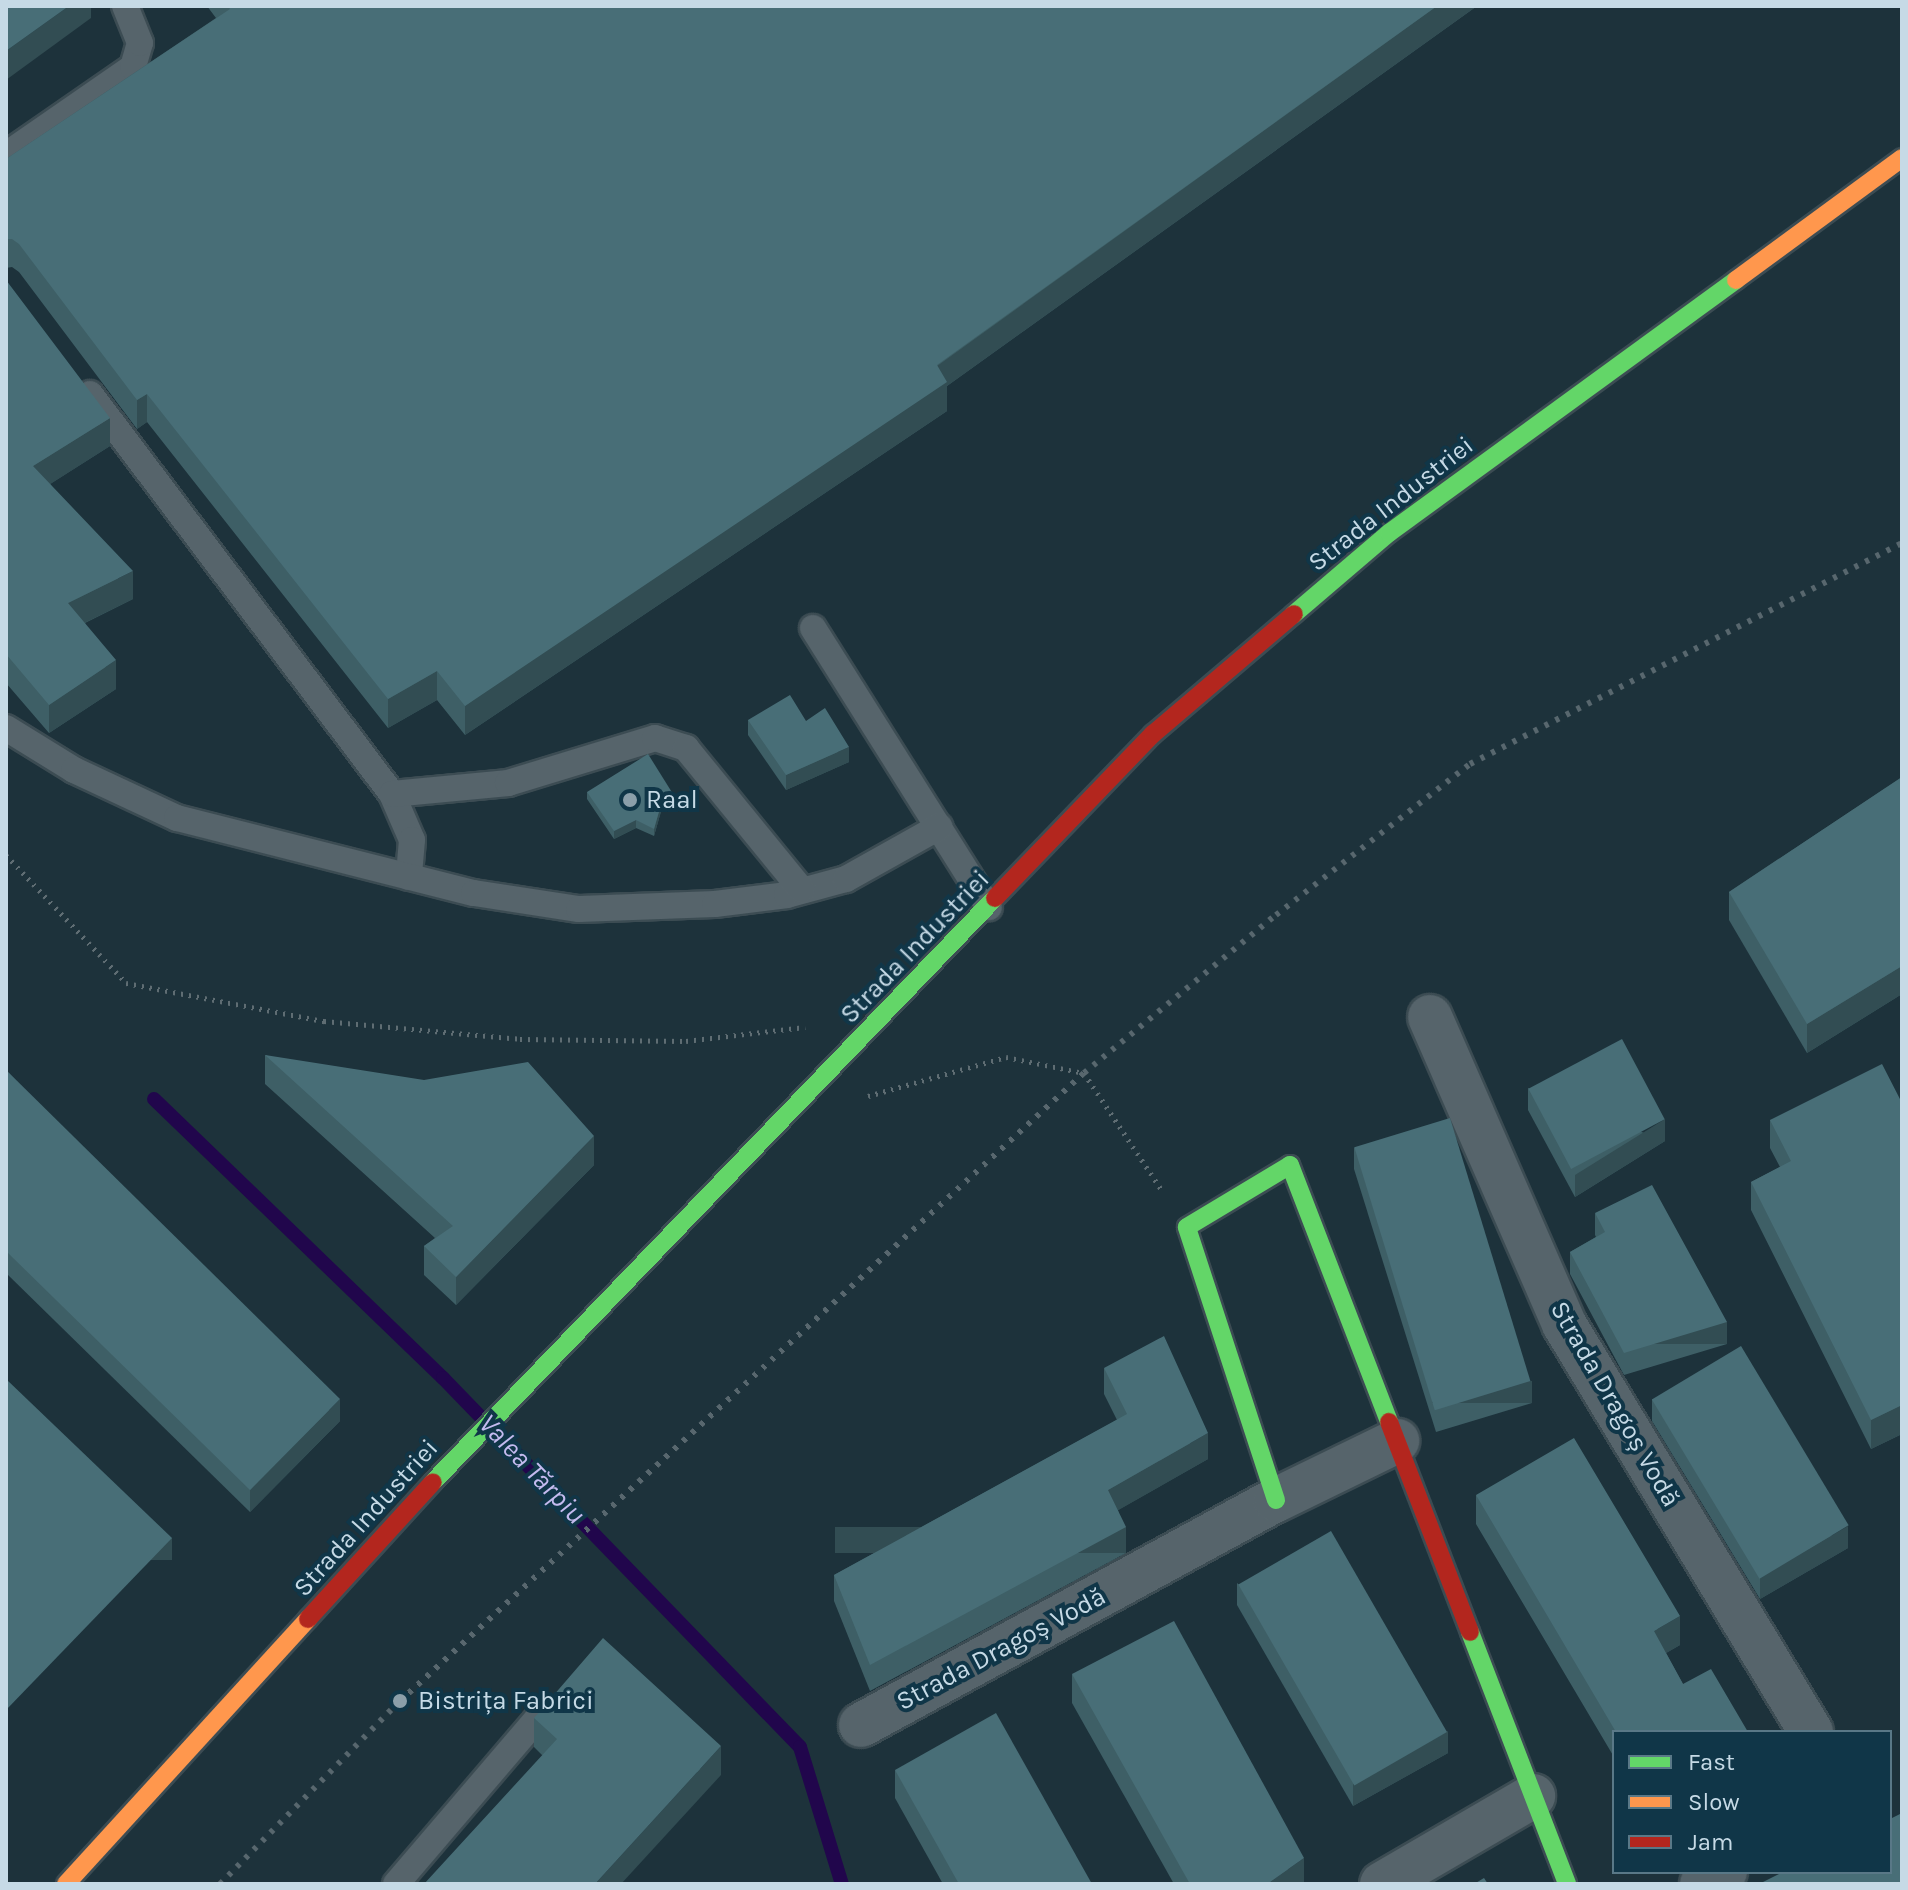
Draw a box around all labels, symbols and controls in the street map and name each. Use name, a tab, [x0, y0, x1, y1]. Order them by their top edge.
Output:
street label: Strada Industriei	[1302, 430, 1480, 578]
place label: Raal	[646, 784, 698, 816]
marker: Raal	[621, 791, 639, 809]
street label: Strada Industriei	[834, 864, 996, 1030]
street label: Strada Dragoș Vodă	[1543, 1296, 1687, 1512]
water label: Valea Tărpiu	[471, 1407, 593, 1531]
street label: Strada Industriei	[287, 1433, 445, 1603]
street label: Strada Dragoș Vodă	[891, 1581, 1111, 1717]
place label: Bistrița Fabrici	[418, 1685, 594, 1717]
marker: Bistrița Fabrici	[389, 1690, 411, 1712]
legend	[1612, 1730, 1892, 1874]
text: Fast	[1688, 1748, 1735, 1776]
text: Slow	[1688, 1788, 1740, 1816]
text: Jam	[1688, 1828, 1733, 1856]

